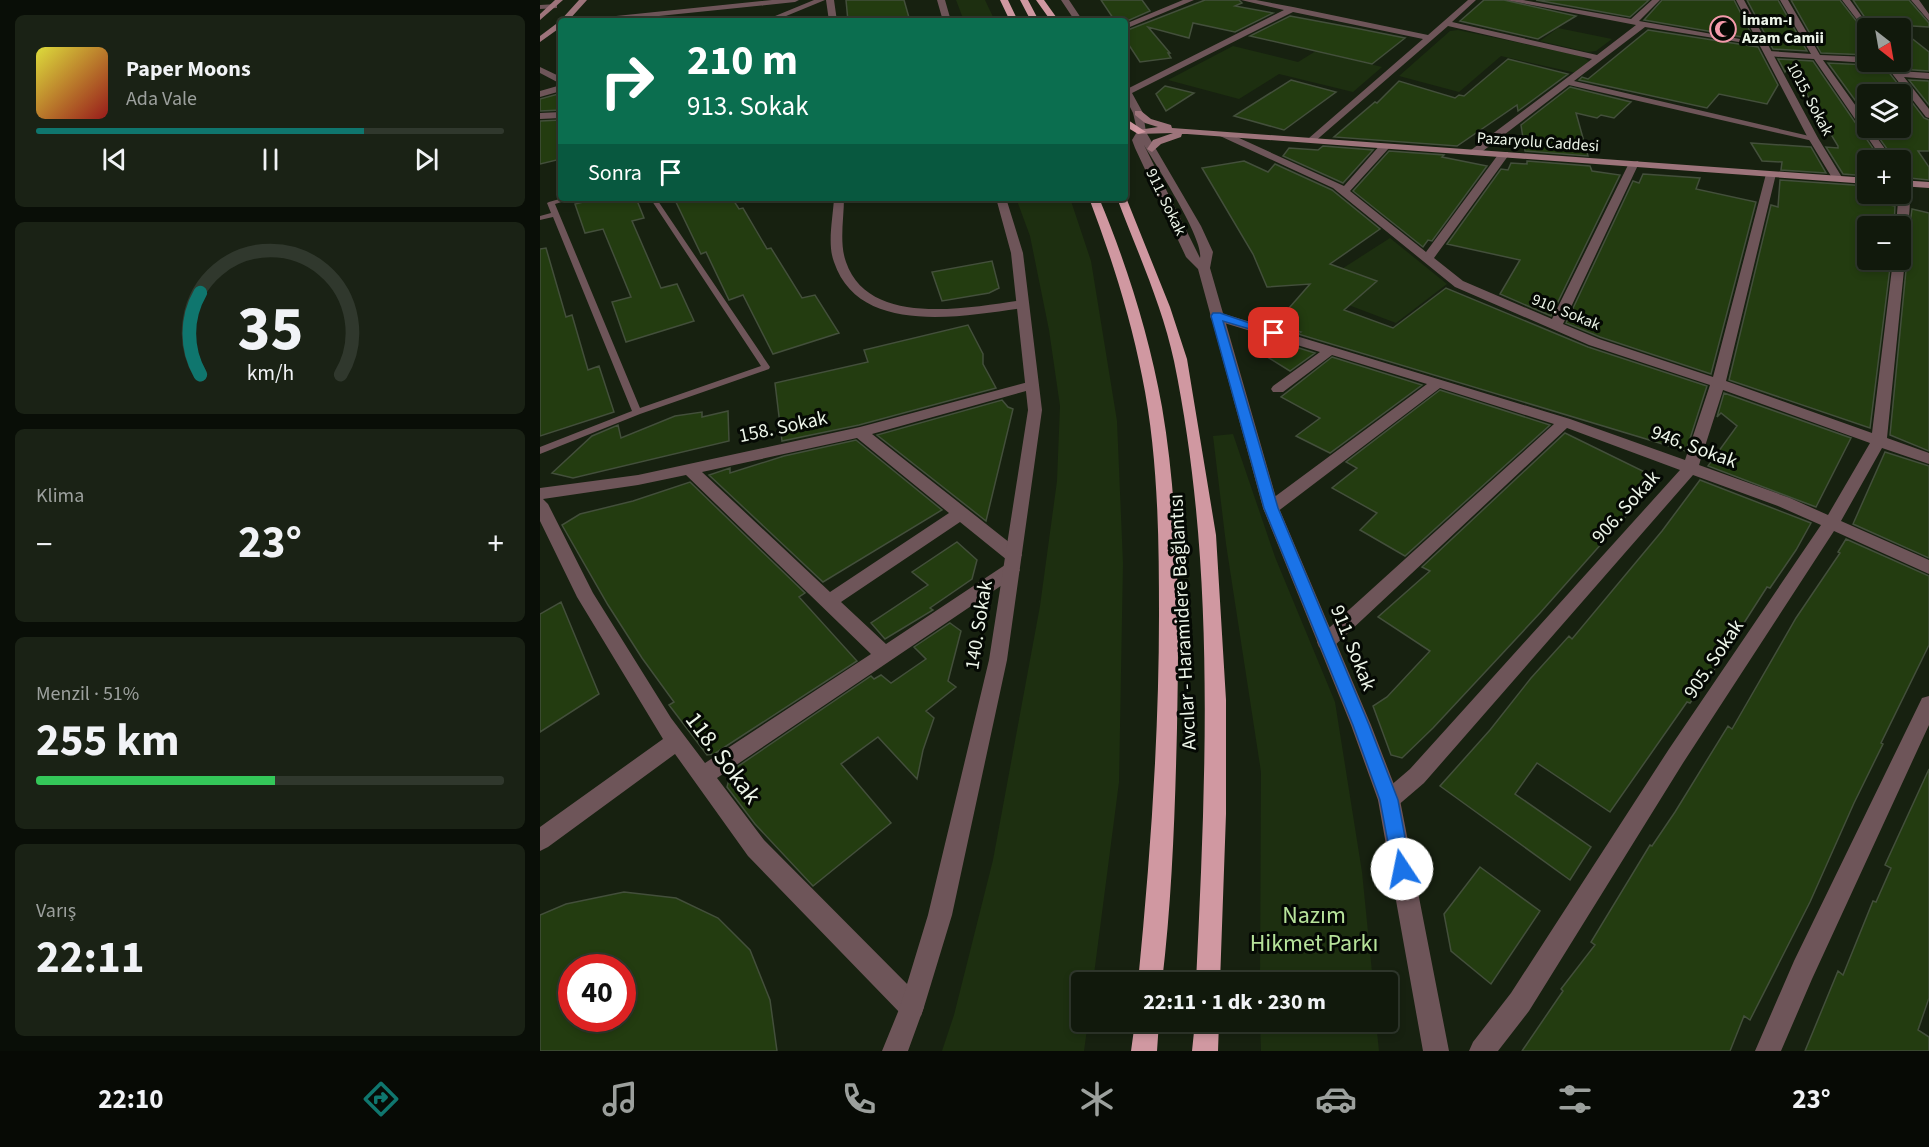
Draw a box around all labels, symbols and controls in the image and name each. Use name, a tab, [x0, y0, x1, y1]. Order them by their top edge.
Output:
place label: İmam-ı Azam Camii	[1741, 9, 1824, 49]
mosque icon: İmam-ı Azam Camii	[1708, 14, 1738, 44]
north arrow	[1857, 18, 1911, 72]
map controls	[1857, 18, 1911, 270]
text: 210 m	[687, 31, 798, 91]
icon: right	[588, 42, 666, 120]
text: Paper Moons	[126, 53, 251, 85]
street label: 1015. Sokak	[1782, 59, 1839, 140]
button: layers	[1857, 84, 1911, 138]
text: Ada Vale	[126, 85, 197, 113]
text: 913. Sokak	[687, 87, 809, 126]
street label: Pazaryolu Caddesi	[1476, 127, 1600, 157]
icon: previous	[98, 143, 131, 176]
icon: pause	[254, 143, 287, 176]
icon: next	[410, 143, 443, 176]
button: +	[1857, 150, 1911, 204]
icon: arrive	[654, 156, 687, 189]
text: Sonra	[588, 157, 642, 189]
street label: 911. Sokak	[1140, 165, 1192, 239]
button: −	[1857, 216, 1911, 270]
text: 35	[237, 285, 303, 374]
street label: 910. Sokak	[1528, 288, 1604, 336]
pin	[1248, 307, 1299, 358]
icon: arrive	[1257, 316, 1290, 349]
text: km/h	[246, 359, 294, 390]
street label: 158. Sokak	[736, 404, 830, 450]
street label: 946. Sokak	[1647, 418, 1741, 476]
street label: 906. Sokak	[1585, 464, 1667, 550]
text: Klima	[36, 482, 84, 510]
street label: Avcılar - Haramidere Bağlantısı	[1162, 493, 1204, 751]
text: 23°	[238, 511, 302, 575]
text: −	[36, 521, 52, 568]
text: +	[488, 521, 504, 568]
street label: 140. Sokak	[958, 578, 1000, 672]
street label: 911. Sokak	[1323, 601, 1383, 695]
street label: 905. Sokak	[1677, 614, 1751, 704]
text: Menzil · 51%	[36, 680, 139, 708]
street label: 118. Sokak	[677, 704, 770, 812]
text: 255 km	[36, 709, 180, 773]
position arrow	[1370, 837, 1434, 901]
text: Varış	[36, 897, 76, 925]
park label: Nazım Hikmet Parkı	[1250, 898, 1378, 961]
text: 22:11	[36, 926, 145, 990]
speed limit sign: 40	[558, 954, 636, 1032]
text: 22:11 · 1 dk · 230 m	[1143, 986, 1326, 1018]
icon: directions	[360, 1078, 402, 1120]
icon: music	[599, 1078, 641, 1120]
icon: phone	[838, 1078, 880, 1120]
icon: climate	[1076, 1078, 1118, 1120]
icon: car	[1315, 1078, 1357, 1120]
icon: filters	[1554, 1078, 1596, 1120]
text: 22:10	[98, 1080, 163, 1119]
text: 23°	[1792, 1080, 1831, 1119]

